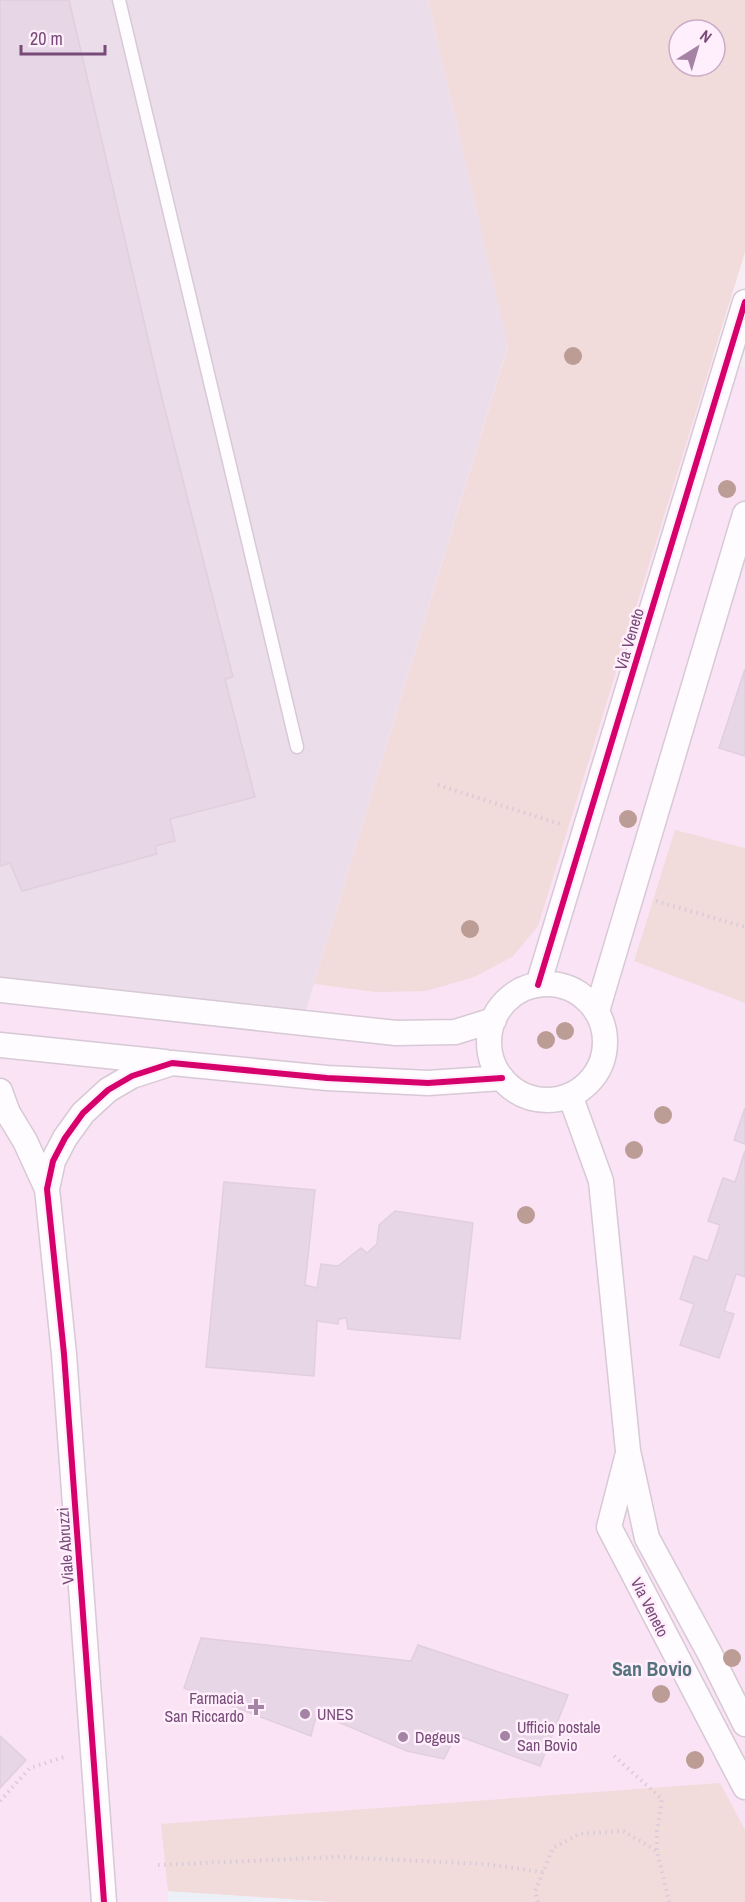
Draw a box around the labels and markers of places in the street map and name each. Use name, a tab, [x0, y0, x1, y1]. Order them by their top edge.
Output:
place label: Farmacia San Riccardo	[165, 1687, 245, 1727]
marker: Farmacia San Riccardo	[249, 1700, 263, 1714]
place label: UNES	[317, 1703, 354, 1725]
marker: UNES	[298, 1707, 312, 1721]
place label: Ufficio postale San Bovio	[517, 1716, 601, 1756]
place label: Degeus	[415, 1726, 460, 1748]
marker: Ufficio postale San Bovio	[498, 1729, 512, 1743]
marker: Degeus	[396, 1730, 410, 1744]

